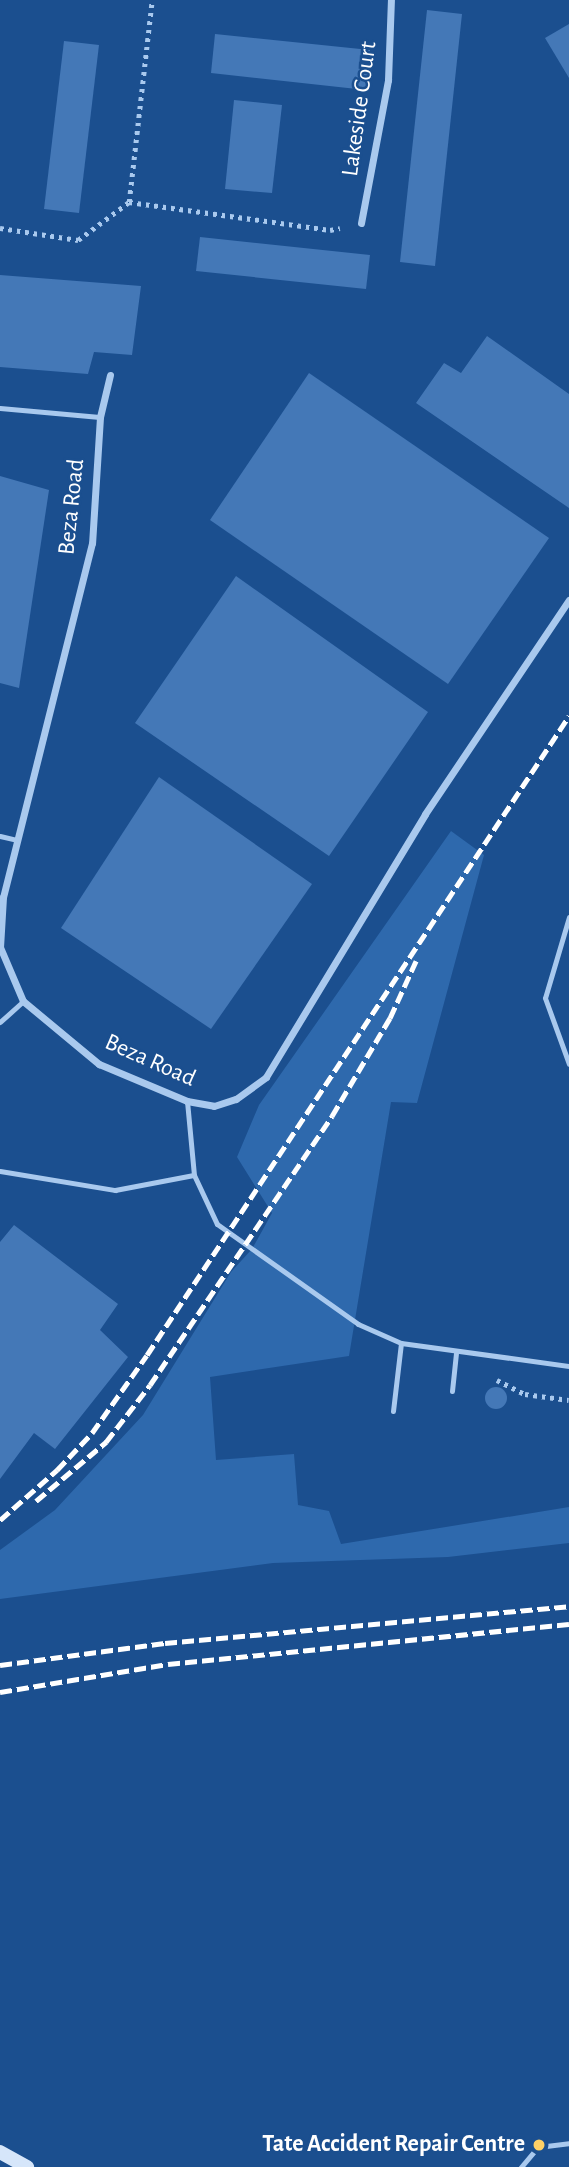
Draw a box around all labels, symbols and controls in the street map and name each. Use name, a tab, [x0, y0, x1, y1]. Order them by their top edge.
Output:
street label: Lakeside Court	[336, 40, 384, 178]
street label: Beza Road	[53, 458, 91, 556]
street label: Beza Road	[100, 1028, 200, 1094]
place label: Tate Accident Repair Centre	[262, 2131, 525, 2159]
marker: Tate Accident Repair Centre	[531, 2137, 547, 2153]

